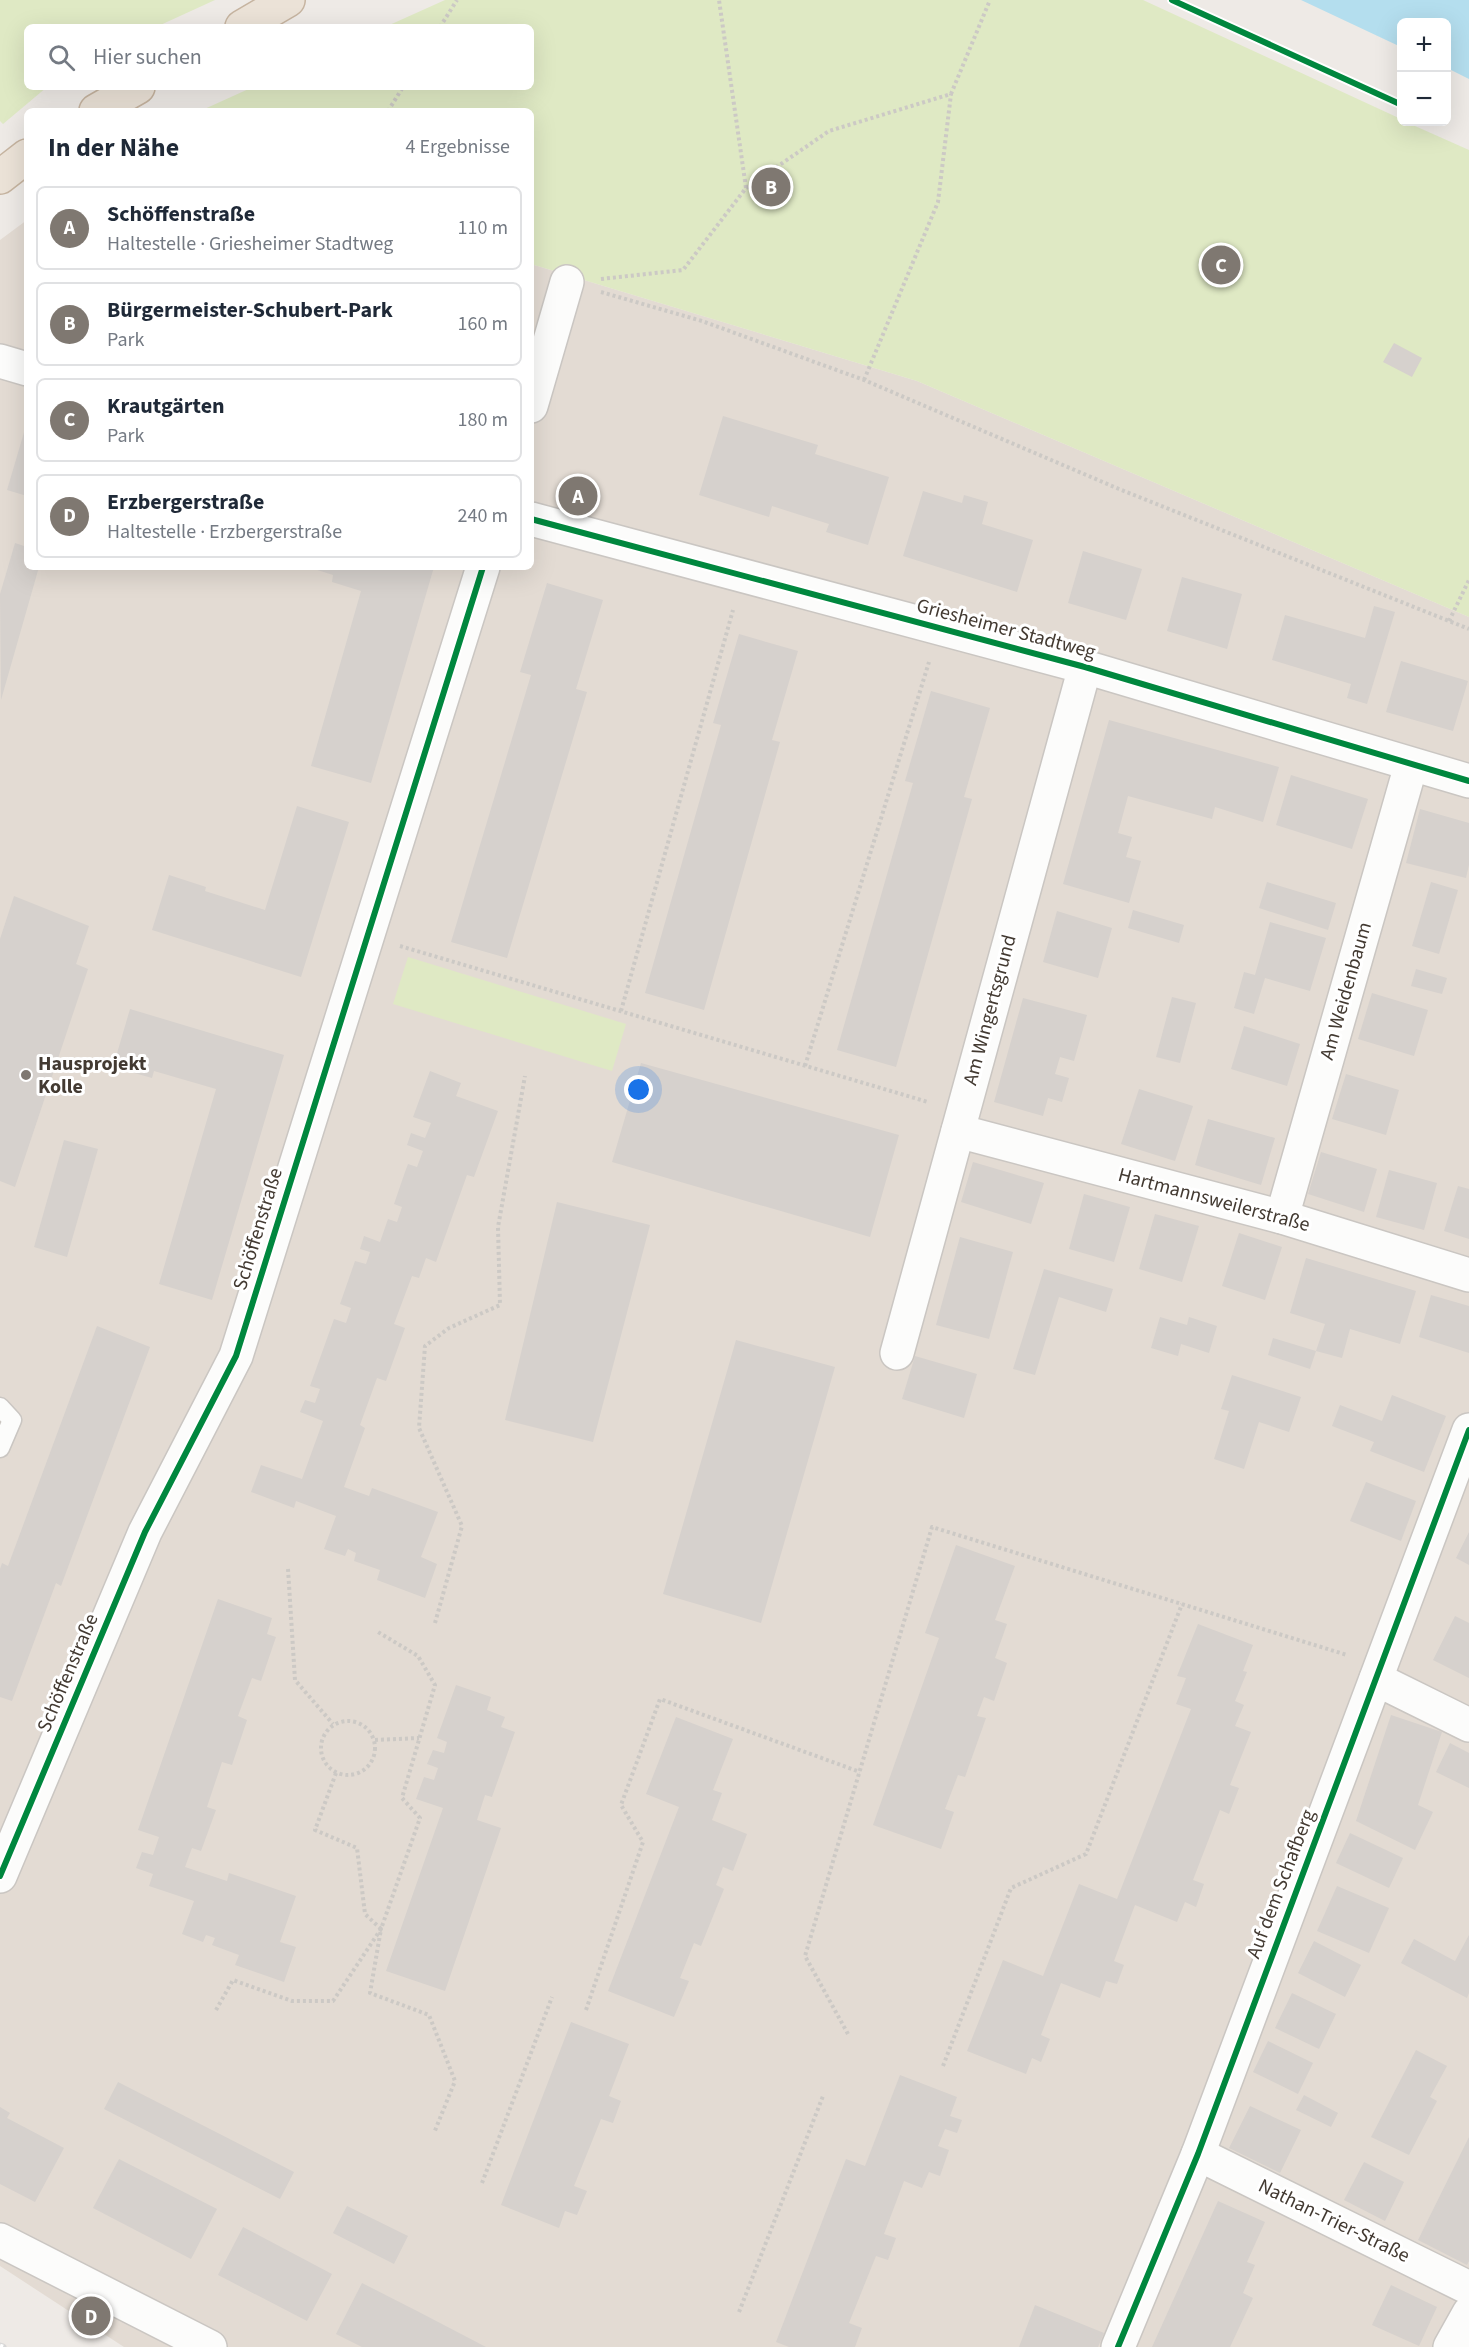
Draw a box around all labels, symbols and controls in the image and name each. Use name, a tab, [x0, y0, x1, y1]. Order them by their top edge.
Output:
map controls	[1397, 18, 1451, 126]
button: +	[1397, 18, 1451, 72]
search box	[24, 24, 534, 90]
icon: search	[45, 41, 78, 74]
text: Hier suchen	[93, 41, 202, 73]
button: −	[1397, 72, 1451, 126]
text: In der Nähe	[48, 129, 179, 166]
text: 4 Ergebnisse	[405, 133, 510, 161]
pin: B	[752, 164, 790, 210]
text: Schöffenstraße	[107, 198, 255, 230]
text: A	[64, 214, 75, 242]
text: 110 m	[458, 214, 508, 242]
text: Haltestelle · Griesheimer Stadtweg	[107, 230, 393, 258]
pin: C	[1202, 242, 1240, 288]
text: Bürgermeister-Schubert-Park	[107, 294, 393, 326]
text: B	[63, 310, 76, 338]
text: 160 m	[458, 310, 508, 338]
text: Park	[107, 326, 144, 354]
text: Krautgärten	[107, 390, 225, 422]
text: C	[64, 406, 75, 434]
text: 180 m	[458, 406, 508, 434]
text: Park	[107, 422, 144, 450]
pin: A	[558, 474, 598, 518]
text: Erzbergerstraße	[107, 486, 264, 518]
text: D	[63, 502, 76, 530]
text: 240 m	[458, 502, 508, 530]
text: Haltestelle · Erzbergerstraße	[107, 518, 342, 546]
street label: Griesheimer Stadtweg	[913, 592, 1099, 666]
street label: Am Weidenbaum	[1313, 919, 1379, 1063]
street label: Am Wingertsgrund	[956, 932, 1024, 1088]
place label: Hausprojekt Kolle	[38, 1050, 147, 1101]
marker: Hausprojekt Kolle	[19, 1068, 33, 1082]
your location	[624, 1075, 653, 1104]
street label: Hartmannsweilerstraße	[1115, 1161, 1313, 1239]
street label: Schöffenstraße	[226, 1164, 290, 1294]
street label: Schöffenstraße	[30, 1609, 106, 1737]
street label: Auf dem Schafberg	[1240, 1805, 1322, 1963]
street label: Nathan-Trier-Straße	[1253, 2172, 1415, 2270]
pin: D	[72, 2294, 110, 2338]

